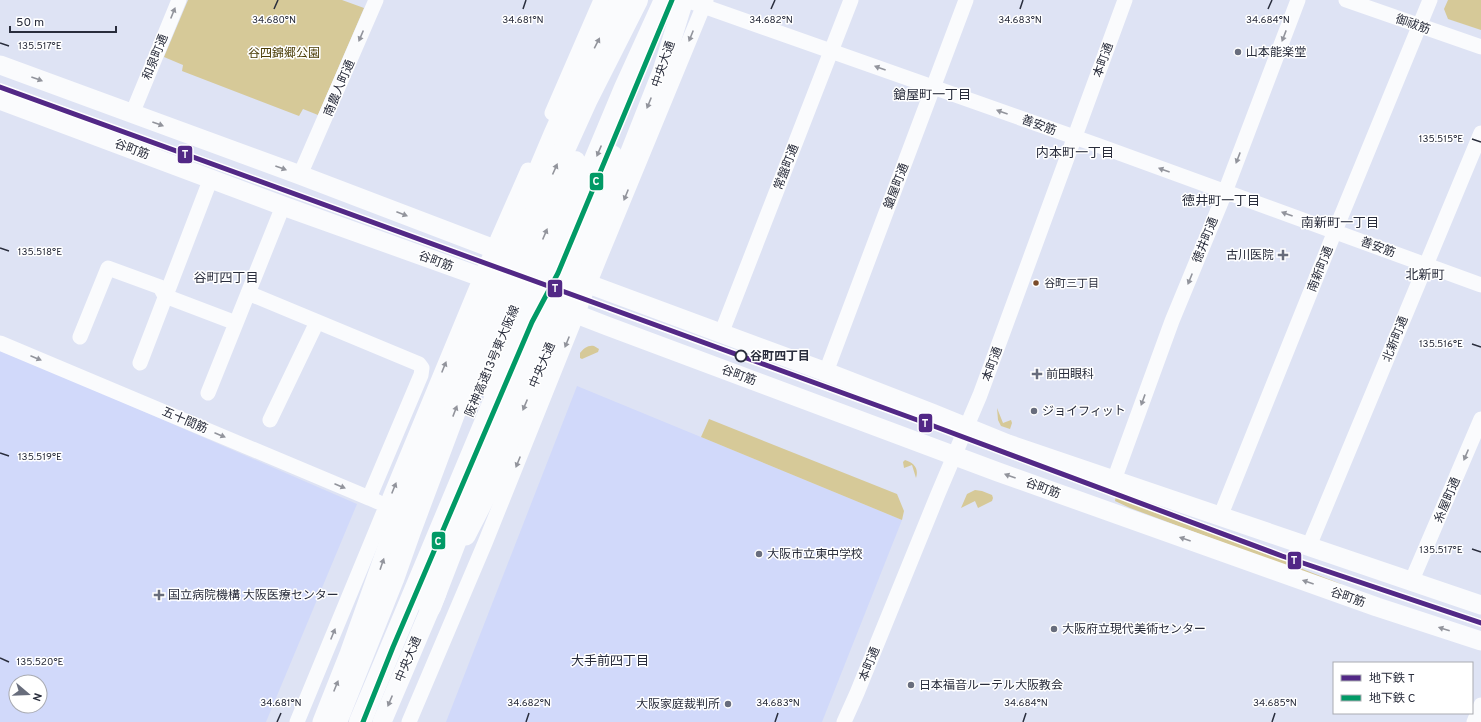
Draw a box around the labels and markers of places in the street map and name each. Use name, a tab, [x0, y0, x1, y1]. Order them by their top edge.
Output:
place label: 山本能楽堂	[1246, 45, 1306, 61]
marker: 山本能楽堂	[1233, 47, 1243, 57]
place label: 古川医院	[1226, 248, 1274, 264]
marker: 古川医院	[1277, 249, 1289, 261]
place label: 谷町三丁目	[1044, 277, 1099, 291]
marker: 谷町三丁目	[1031, 278, 1041, 288]
marker: 谷町四丁目	[734, 349, 748, 363]
place label: 谷町四丁目	[750, 349, 810, 365]
place label: 前田眼科	[1046, 367, 1094, 383]
marker: 前田眼科	[1031, 368, 1043, 380]
place label: ジョイフィット	[1042, 404, 1126, 420]
marker: ジョイフィット	[1029, 406, 1039, 416]
place label: 大阪市立東中学校	[767, 547, 863, 563]
marker: 大阪市立東中学校	[754, 549, 764, 559]
place label: 国立病院機構 大阪医療センター	[168, 588, 339, 604]
marker: 国立病院機構 大阪医療センター	[153, 589, 165, 601]
place label: 大阪府立現代美術センター	[1062, 622, 1206, 638]
marker: 大阪府立現代美術センター	[1049, 624, 1059, 634]
place label: 日本福音ルーテル大阪教会	[919, 678, 1063, 694]
marker: 日本福音ルーテル大阪教会	[906, 680, 916, 690]
place label: 大阪家庭裁判所	[636, 697, 720, 713]
marker: 大阪家庭裁判所	[723, 699, 733, 709]

